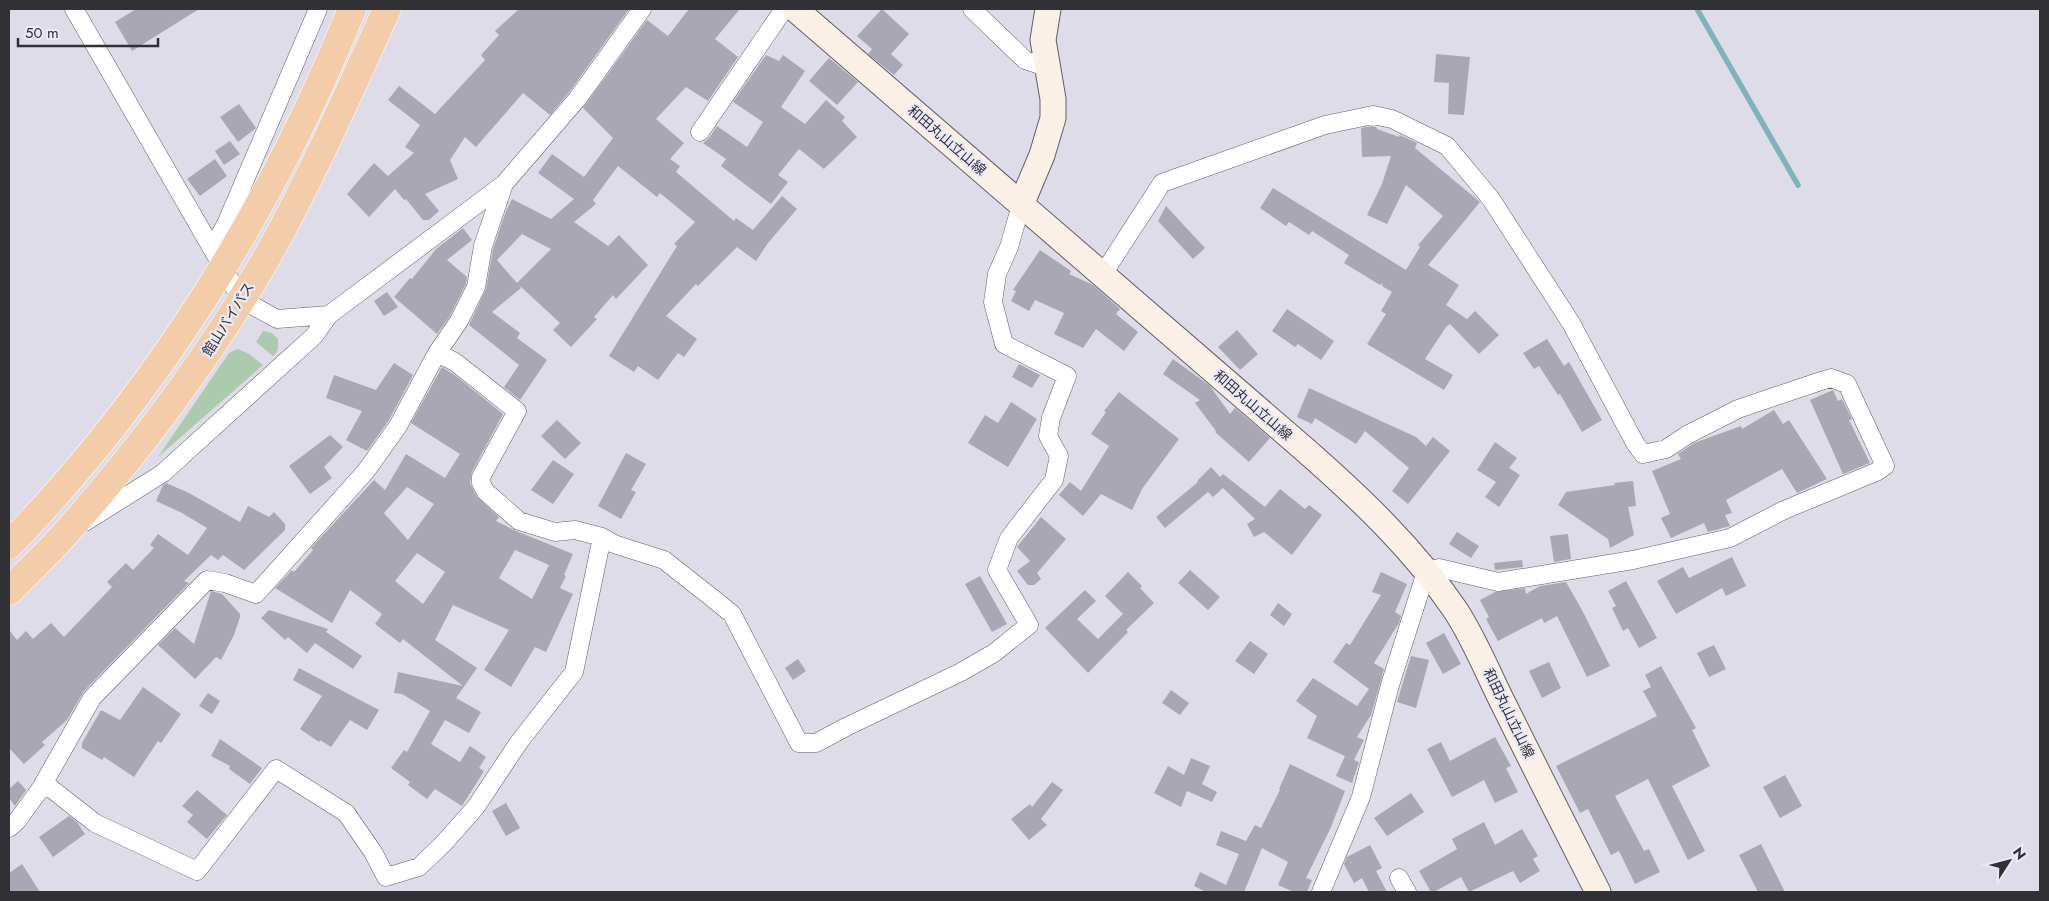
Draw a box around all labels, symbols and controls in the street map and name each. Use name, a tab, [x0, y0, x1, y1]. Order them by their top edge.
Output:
scale bar	[18, 15, 158, 47]
text: 50 m	[25, 22, 59, 44]
street label: 和田丸山立山線	[903, 100, 991, 180]
street label: 館山バイパス	[197, 278, 259, 360]
street label: 和田丸山立山線	[1209, 365, 1297, 445]
street label: 和田丸山立山線	[1479, 665, 1539, 761]
north arrow	[1984, 836, 2034, 886]
text: N	[2008, 843, 2031, 864]

